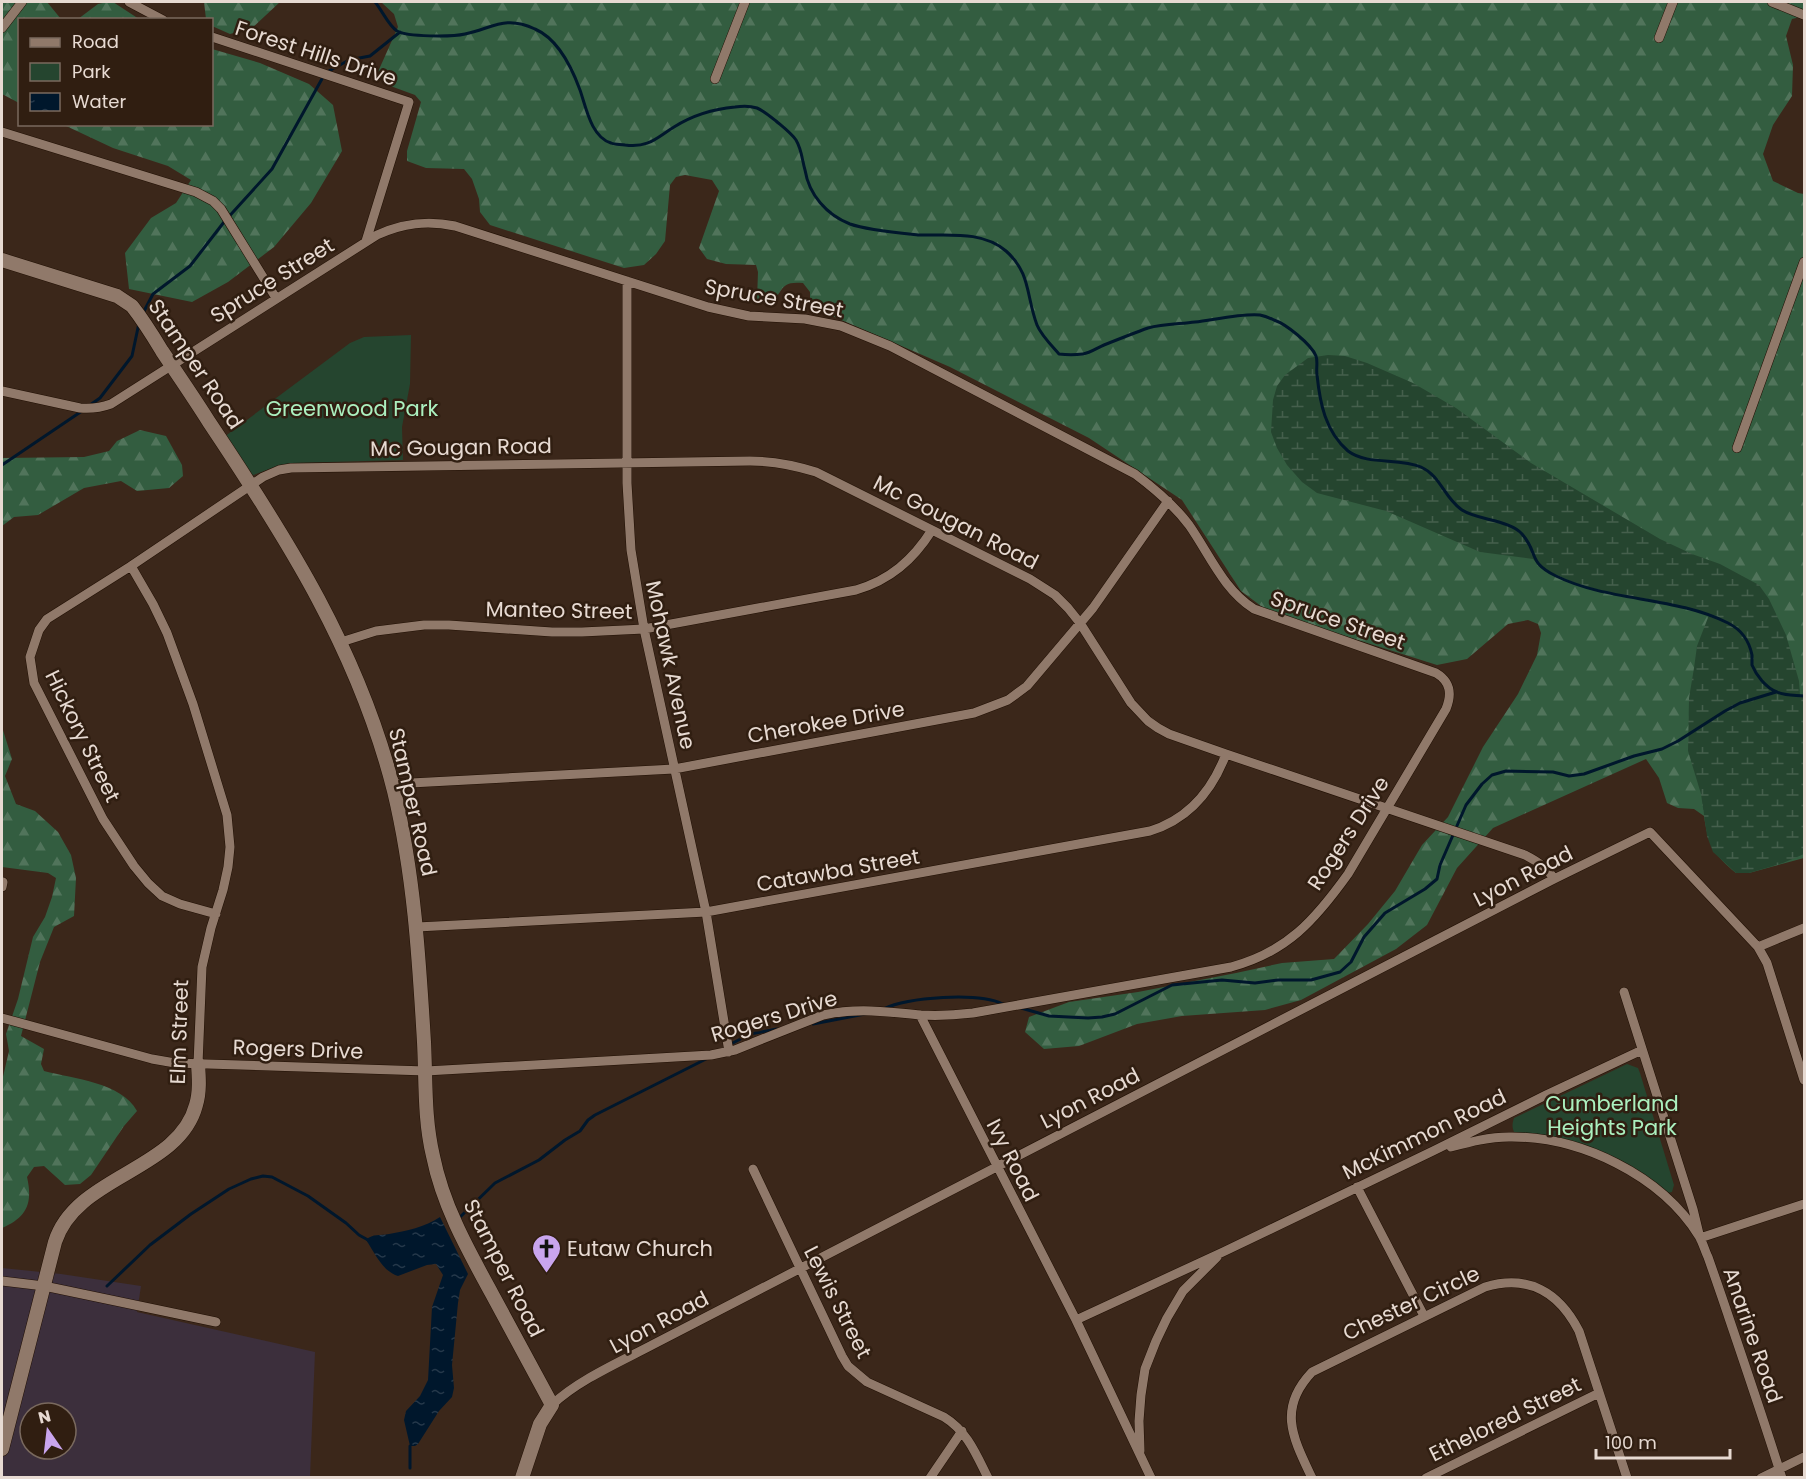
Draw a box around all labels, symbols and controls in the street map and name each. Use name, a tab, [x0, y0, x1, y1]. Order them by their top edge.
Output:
street label: Forest Hills Drive	[231, 13, 401, 93]
legend	[18, 18, 213, 126]
text: Road	[72, 29, 119, 54]
text: Park	[72, 59, 111, 84]
text: Water	[72, 89, 126, 114]
street label: Spruce Street	[205, 230, 339, 330]
street label: Spruce Street	[702, 272, 846, 324]
street label: Stamper Road	[142, 293, 250, 435]
park label: Greenwood Park	[266, 394, 438, 423]
street label: Mc Gougan Road	[370, 431, 552, 463]
street label: Mc Gougan Road	[868, 468, 1044, 576]
street label: Mohawk Avenue	[639, 578, 703, 752]
street label: Spruce Street	[1267, 583, 1409, 657]
street label: Manteo Street	[485, 594, 633, 626]
street label: Hickory Street	[39, 665, 127, 807]
street label: Cherokee Drive	[745, 694, 907, 750]
street label: Stamper Road	[382, 725, 444, 879]
street label: Rogers Drive	[1300, 770, 1396, 896]
street label: Lyon Road	[1468, 839, 1578, 913]
street label: Catawba Street	[754, 841, 922, 899]
street label: Elm Street	[163, 979, 195, 1085]
street label: Rogers Drive	[707, 983, 841, 1049]
street label: Rogers Drive	[232, 1032, 364, 1066]
street label: Lyon Road	[1035, 1061, 1145, 1135]
street label: McKimmon Road	[1337, 1082, 1511, 1186]
park label: Cumberland Heights Park	[1545, 1089, 1679, 1142]
street label: Ivy Road	[980, 1114, 1046, 1206]
street label: Stamper Road	[457, 1194, 551, 1342]
church icon: Eutaw Church	[530, 1232, 562, 1274]
place label: Eutaw Church	[567, 1234, 713, 1263]
street label: Lewis Street	[797, 1241, 879, 1363]
street label: Chester Circle	[1338, 1259, 1484, 1347]
street label: Anarine Road	[1716, 1263, 1790, 1407]
street label: Lyon Road	[605, 1284, 713, 1360]
street label: Ethelored Street	[1424, 1370, 1586, 1468]
north arrow	[18, 1401, 78, 1461]
text: N	[36, 1404, 53, 1430]
scale bar	[1596, 1422, 1730, 1460]
text: 100 m	[1605, 1430, 1657, 1455]

